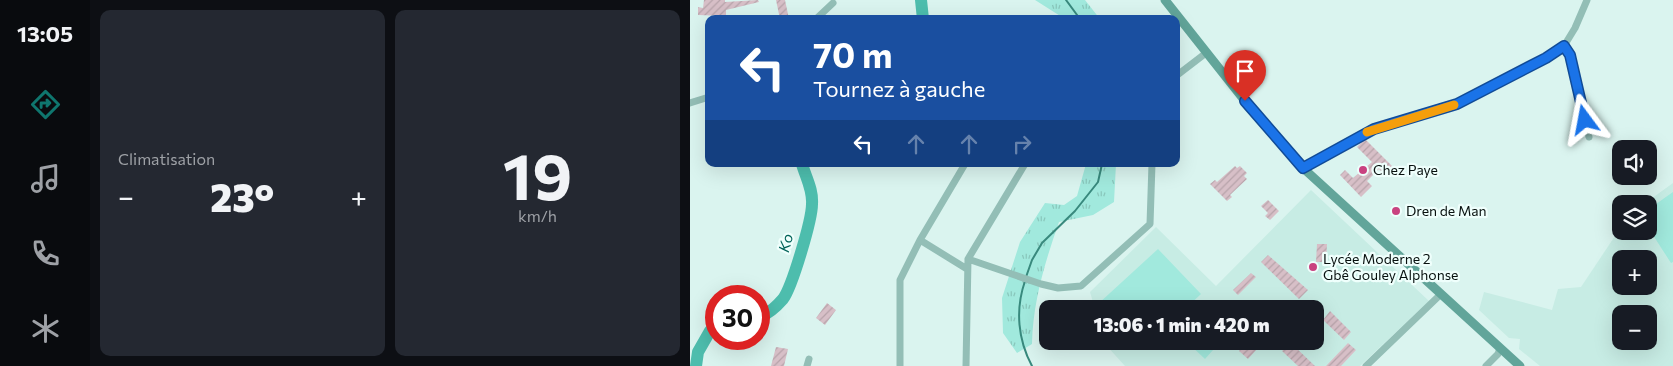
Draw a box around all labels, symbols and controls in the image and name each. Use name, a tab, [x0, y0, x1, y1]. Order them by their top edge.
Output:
text: 13:05	[17, 20, 73, 47]
text: 70 m	[813, 32, 893, 75]
icon: left	[730, 35, 795, 100]
pin	[1224, 50, 1266, 101]
icon: arrive	[1231, 57, 1259, 85]
text: Tournez à gauche	[813, 75, 985, 102]
icon: directions	[28, 87, 63, 122]
position arrow	[1558, 93, 1610, 145]
icon: left	[849, 130, 877, 158]
icon: ahead	[902, 130, 930, 158]
icon: ahead	[955, 130, 983, 158]
icon: right	[1008, 130, 1036, 158]
text: 19	[503, 134, 572, 213]
map controls	[1612, 140, 1657, 350]
button: sound	[1612, 140, 1657, 185]
text: Climatisation	[118, 149, 215, 168]
icon: music	[28, 161, 63, 196]
place label: Chez Paye	[1373, 161, 1438, 178]
marker: Chez Paye	[1357, 164, 1369, 176]
text: 23°	[210, 173, 274, 220]
text: −	[118, 179, 134, 213]
text: +	[351, 179, 367, 213]
button: layers	[1612, 195, 1657, 240]
place label: Dren de Man	[1406, 202, 1487, 219]
marker: Dren de Man	[1390, 205, 1402, 217]
text: km/h	[518, 206, 557, 225]
water label: Ko	[774, 232, 796, 254]
icon: phone	[28, 236, 63, 271]
place label: Lycée Moderne 2 Gbê Gouley Alphonse	[1323, 250, 1458, 283]
button: +	[1612, 250, 1657, 295]
marker: Lycée Moderne 2 Gbê Gouley Alphonse	[1307, 261, 1319, 273]
speed limit sign: 30	[705, 285, 770, 350]
button: −	[1612, 305, 1657, 350]
icon: climate	[28, 311, 63, 346]
text: 13:06 · 1 min · 420 m	[1093, 313, 1270, 336]

